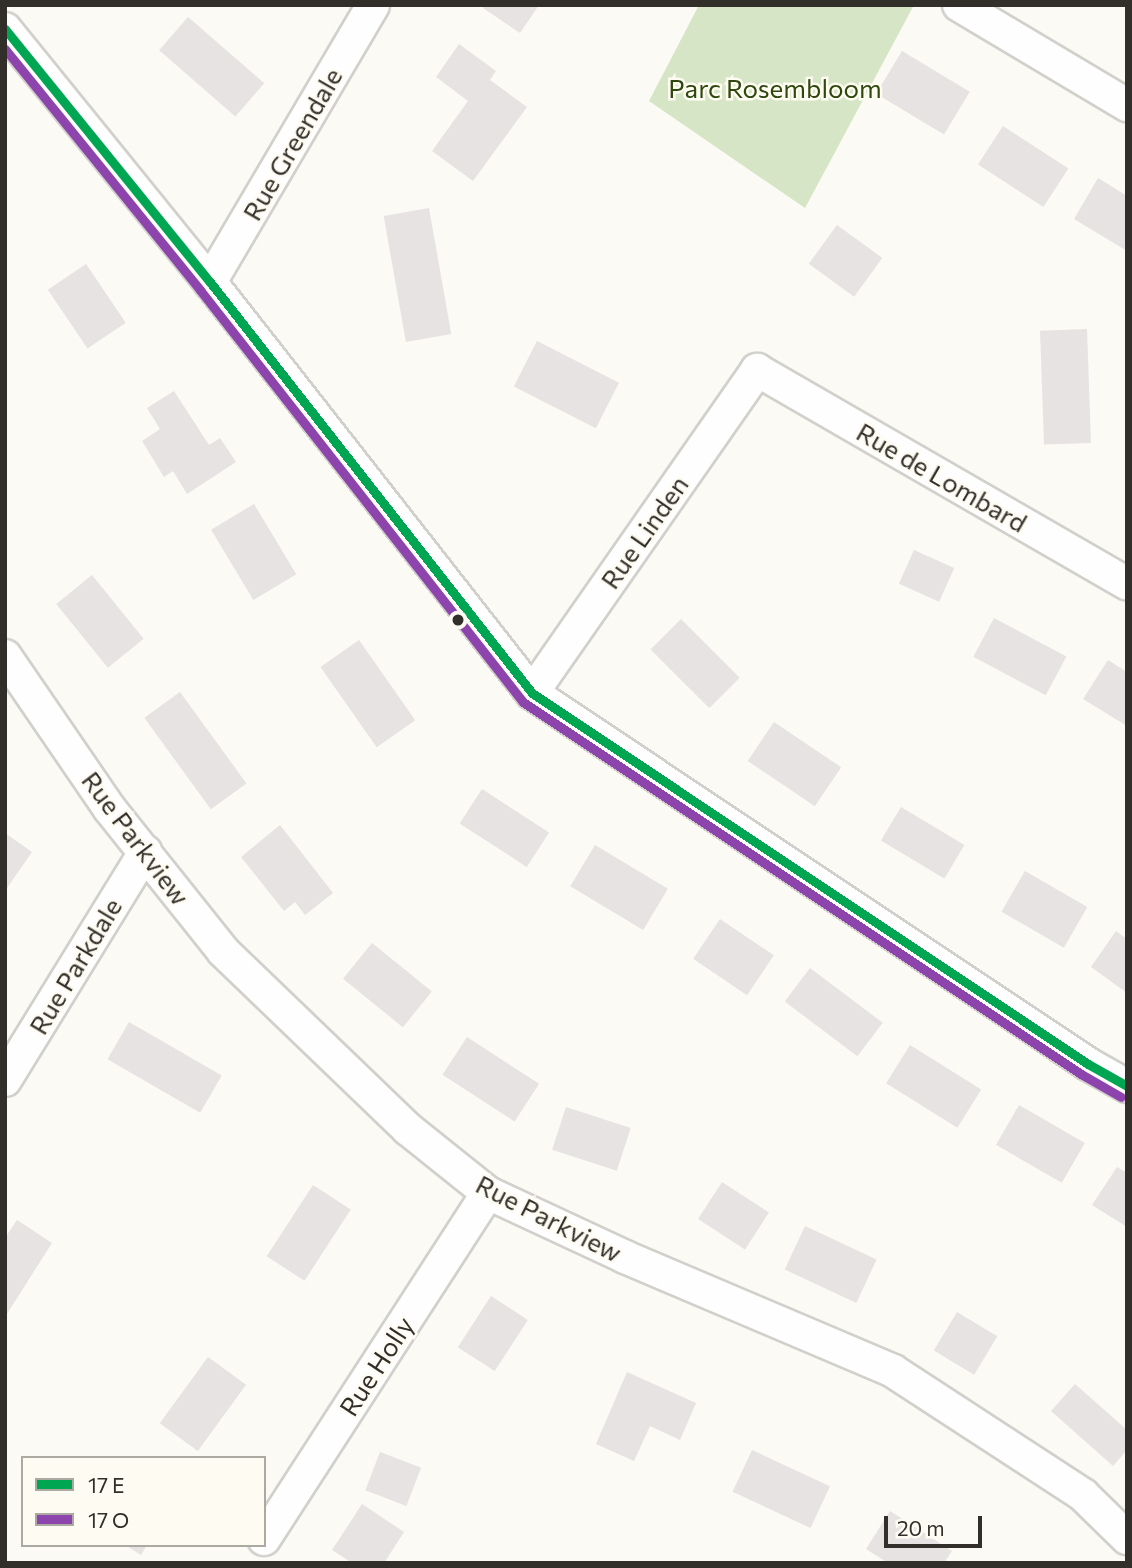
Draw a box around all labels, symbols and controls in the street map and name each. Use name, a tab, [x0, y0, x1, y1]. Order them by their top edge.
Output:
street label: Rue Greendale	[236, 62, 348, 226]
park label: Parc Rosembloom	[668, 72, 882, 104]
street label: Rue de Lombard	[851, 416, 1033, 538]
street label: Rue Linden	[594, 470, 694, 594]
unlabelled marker	[451, 613, 465, 627]
street label: Rue Parkview	[76, 765, 196, 911]
street label: Rue Parkdale	[22, 892, 128, 1040]
street label: Rue Parkview	[471, 1168, 627, 1268]
street label: Rue Holly	[332, 1310, 420, 1422]
legend	[21, 1456, 266, 1547]
text: 17 E	[88, 1472, 125, 1497]
scale bar	[887, 1502, 985, 1546]
text: 17 O	[88, 1507, 129, 1532]
text: 20 m	[897, 1515, 945, 1540]

